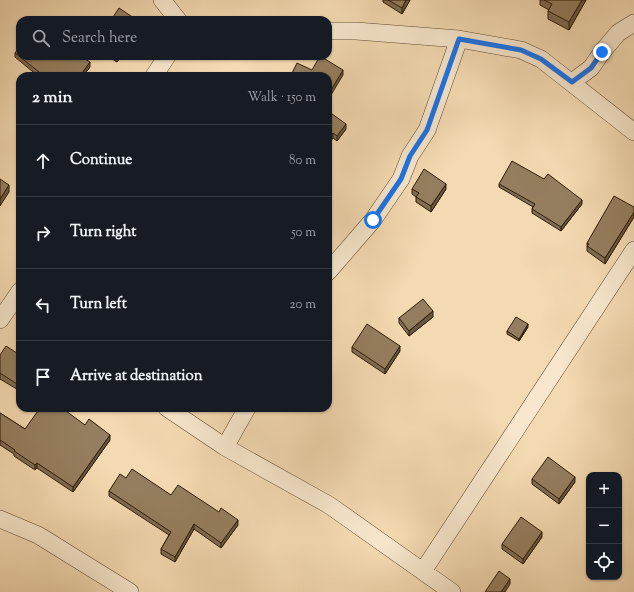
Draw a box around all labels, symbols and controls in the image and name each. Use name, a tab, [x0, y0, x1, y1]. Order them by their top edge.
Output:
search box	[16, 16, 332, 60]
icon: search	[30, 27, 52, 49]
text: Search here	[62, 28, 137, 49]
route end	[593, 43, 611, 61]
text: 2 min	[32, 86, 73, 110]
text: Walk · 150 m	[247, 89, 316, 107]
icon: ahead	[32, 150, 54, 172]
text: Continue	[70, 150, 132, 171]
text: 80 m	[289, 152, 316, 170]
route start	[364, 211, 382, 229]
icon: right	[32, 222, 54, 244]
text: Turn right	[70, 222, 136, 243]
text: 50 m	[291, 224, 316, 242]
icon: left	[32, 294, 54, 316]
text: Turn left	[70, 294, 127, 315]
text: 20 m	[290, 296, 316, 314]
icon: arrive	[32, 366, 54, 388]
text: Arrive at destination	[70, 366, 203, 387]
map controls	[586, 472, 622, 580]
button: +	[586, 472, 622, 508]
button: −	[586, 508, 622, 544]
button: locate	[586, 544, 622, 580]

